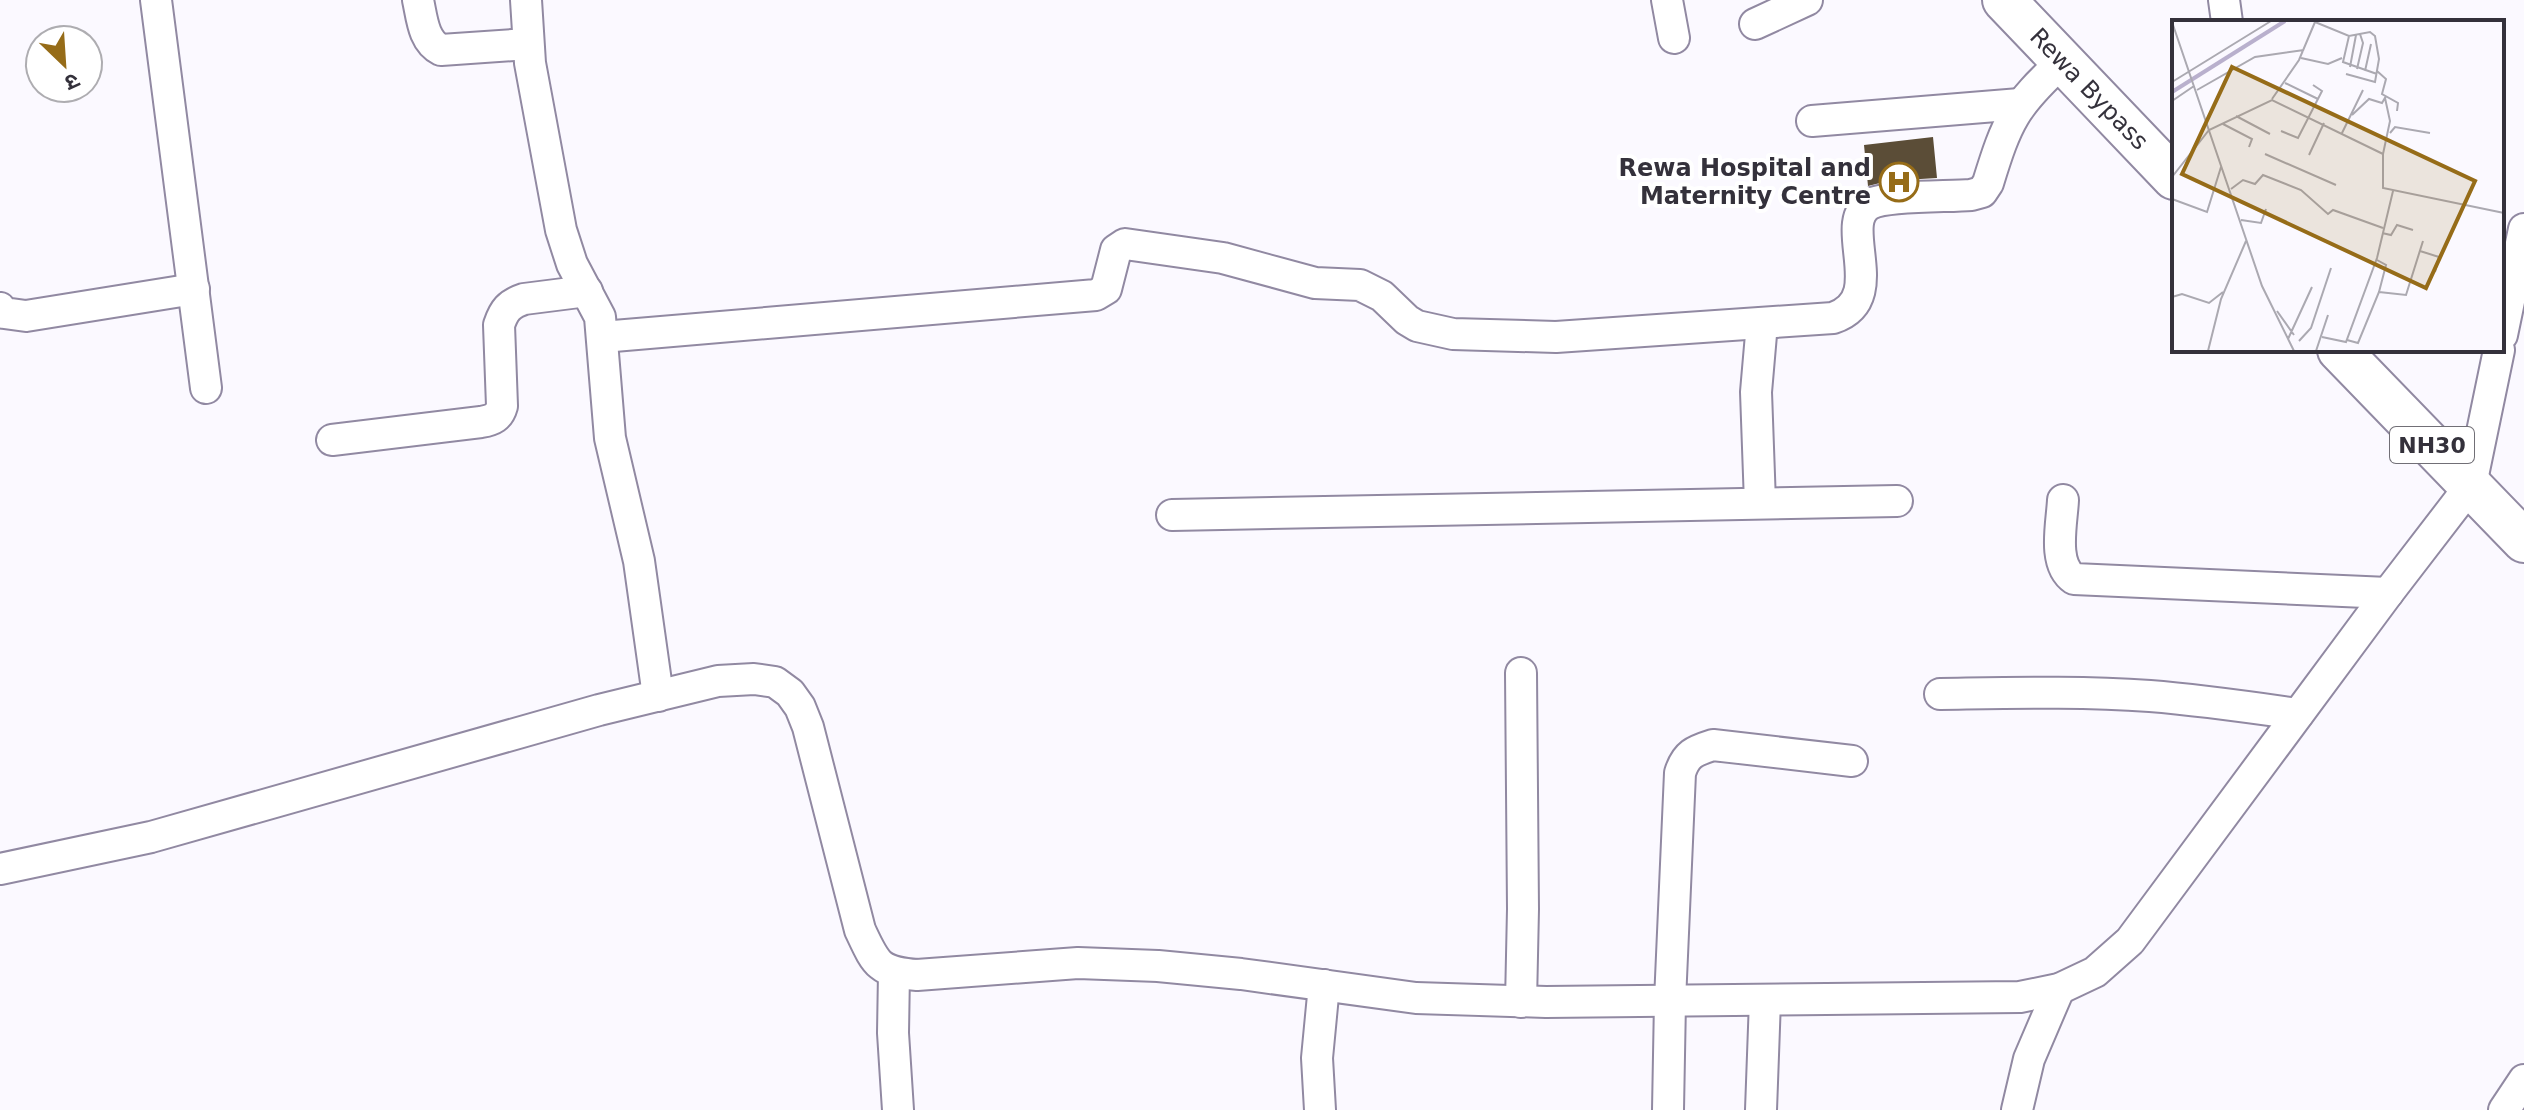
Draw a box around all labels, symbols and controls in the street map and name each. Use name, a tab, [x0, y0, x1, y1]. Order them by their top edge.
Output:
inset map	[2172, 20, 2504, 352]
street label: Rewa Bypass	[2024, 22, 2154, 156]
north arrow	[24, 24, 104, 104]
text: उ	[60, 68, 83, 96]
place label: Rewa Hospital and Maternity Centre	[1619, 154, 1871, 210]
hospital icon: Rewa Hospital and Maternity Centre	[1878, 161, 1920, 203]
road number: NH30	[2390, 427, 2474, 463]

